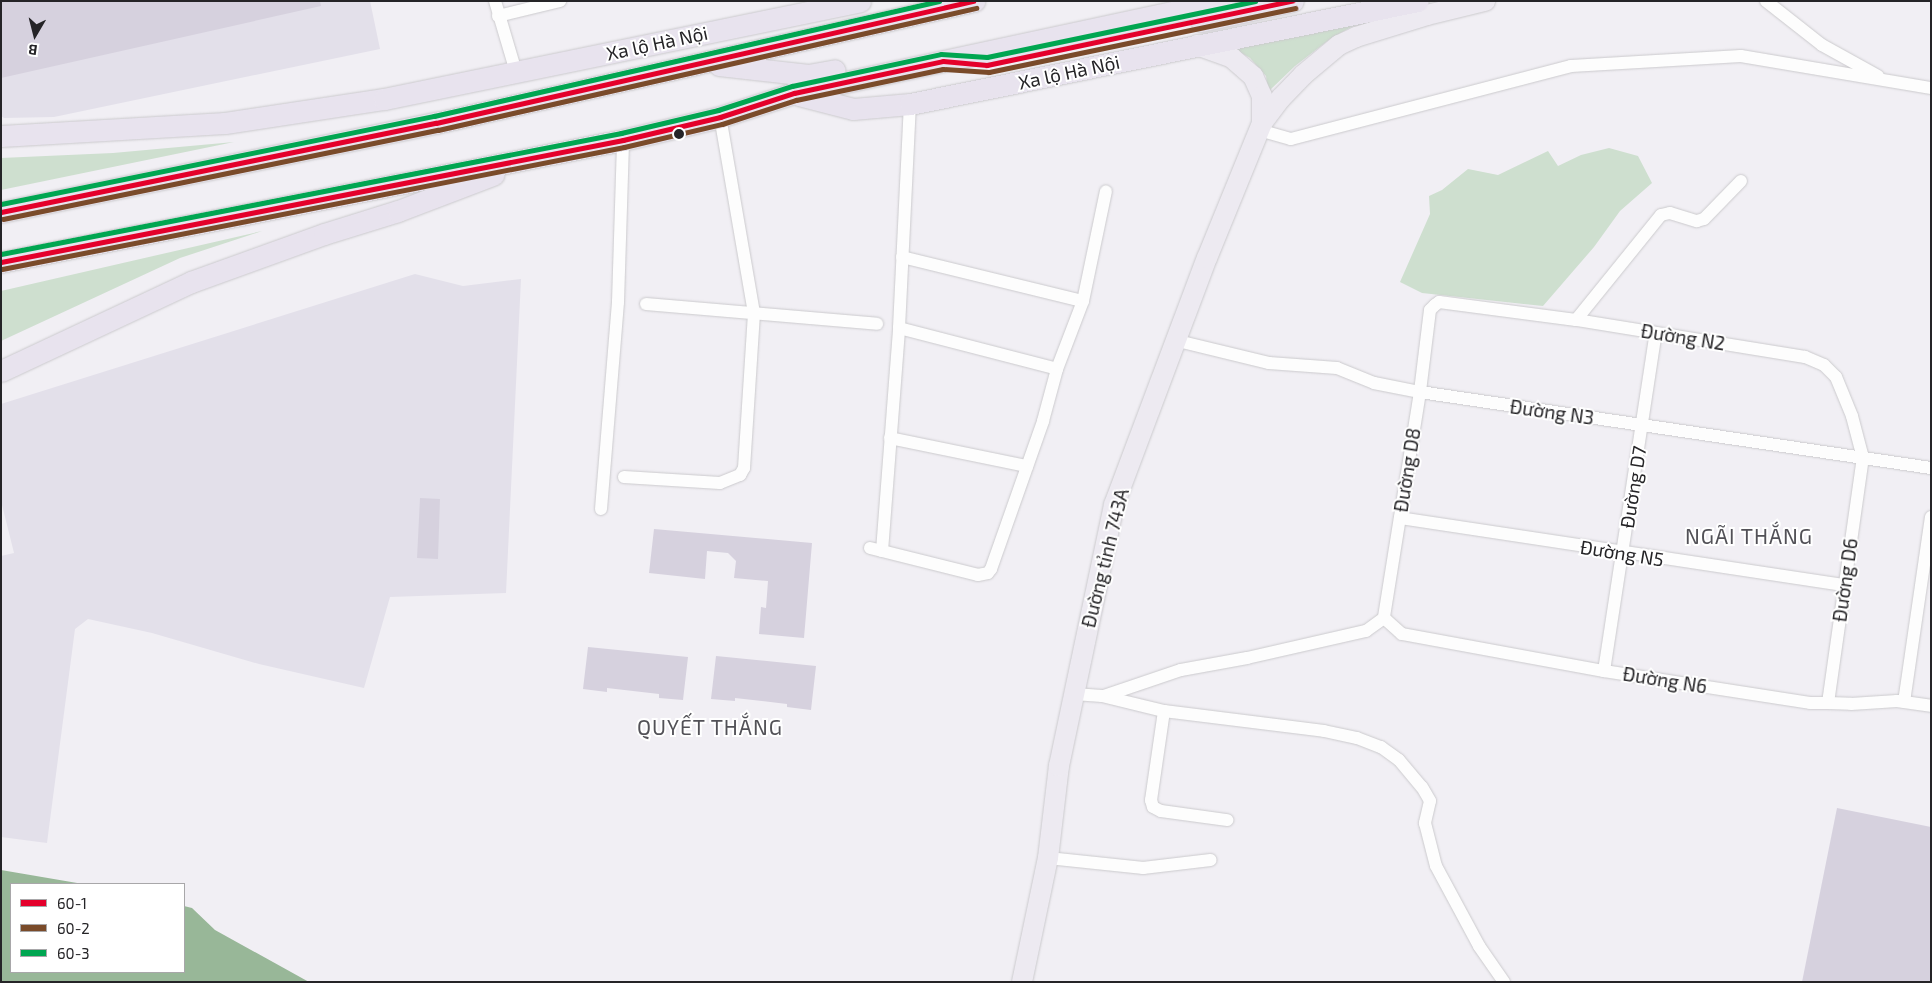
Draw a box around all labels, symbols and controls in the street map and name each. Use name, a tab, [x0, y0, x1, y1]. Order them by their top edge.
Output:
north arrow	[10, 10, 60, 60]
street label: Xa lộ Hà Nội	[604, 21, 710, 65]
text: B	[27, 41, 38, 59]
street label: Xa lộ Hà Nội	[1016, 50, 1122, 94]
unlabelled marker	[674, 129, 684, 139]
street label: Đường N2	[1639, 319, 1727, 355]
street label: Đường N3	[1508, 395, 1596, 429]
street label: Đường D8	[1389, 426, 1425, 514]
street label: Đường D7	[1615, 444, 1651, 530]
street label: Đường tỉnh 743A	[1077, 486, 1133, 630]
district label: NGÃI THẮNG	[1683, 523, 1815, 549]
street label: Đường N5	[1578, 535, 1666, 571]
street label: Đường D6	[1828, 537, 1862, 623]
street label: Đường N6	[1621, 662, 1709, 698]
district label: QUYẾT THẮNG	[635, 714, 785, 740]
legend	[10, 883, 185, 973]
text: 60-1	[57, 894, 87, 912]
text: 60-2	[57, 919, 90, 937]
text: 60-3	[57, 944, 90, 962]

